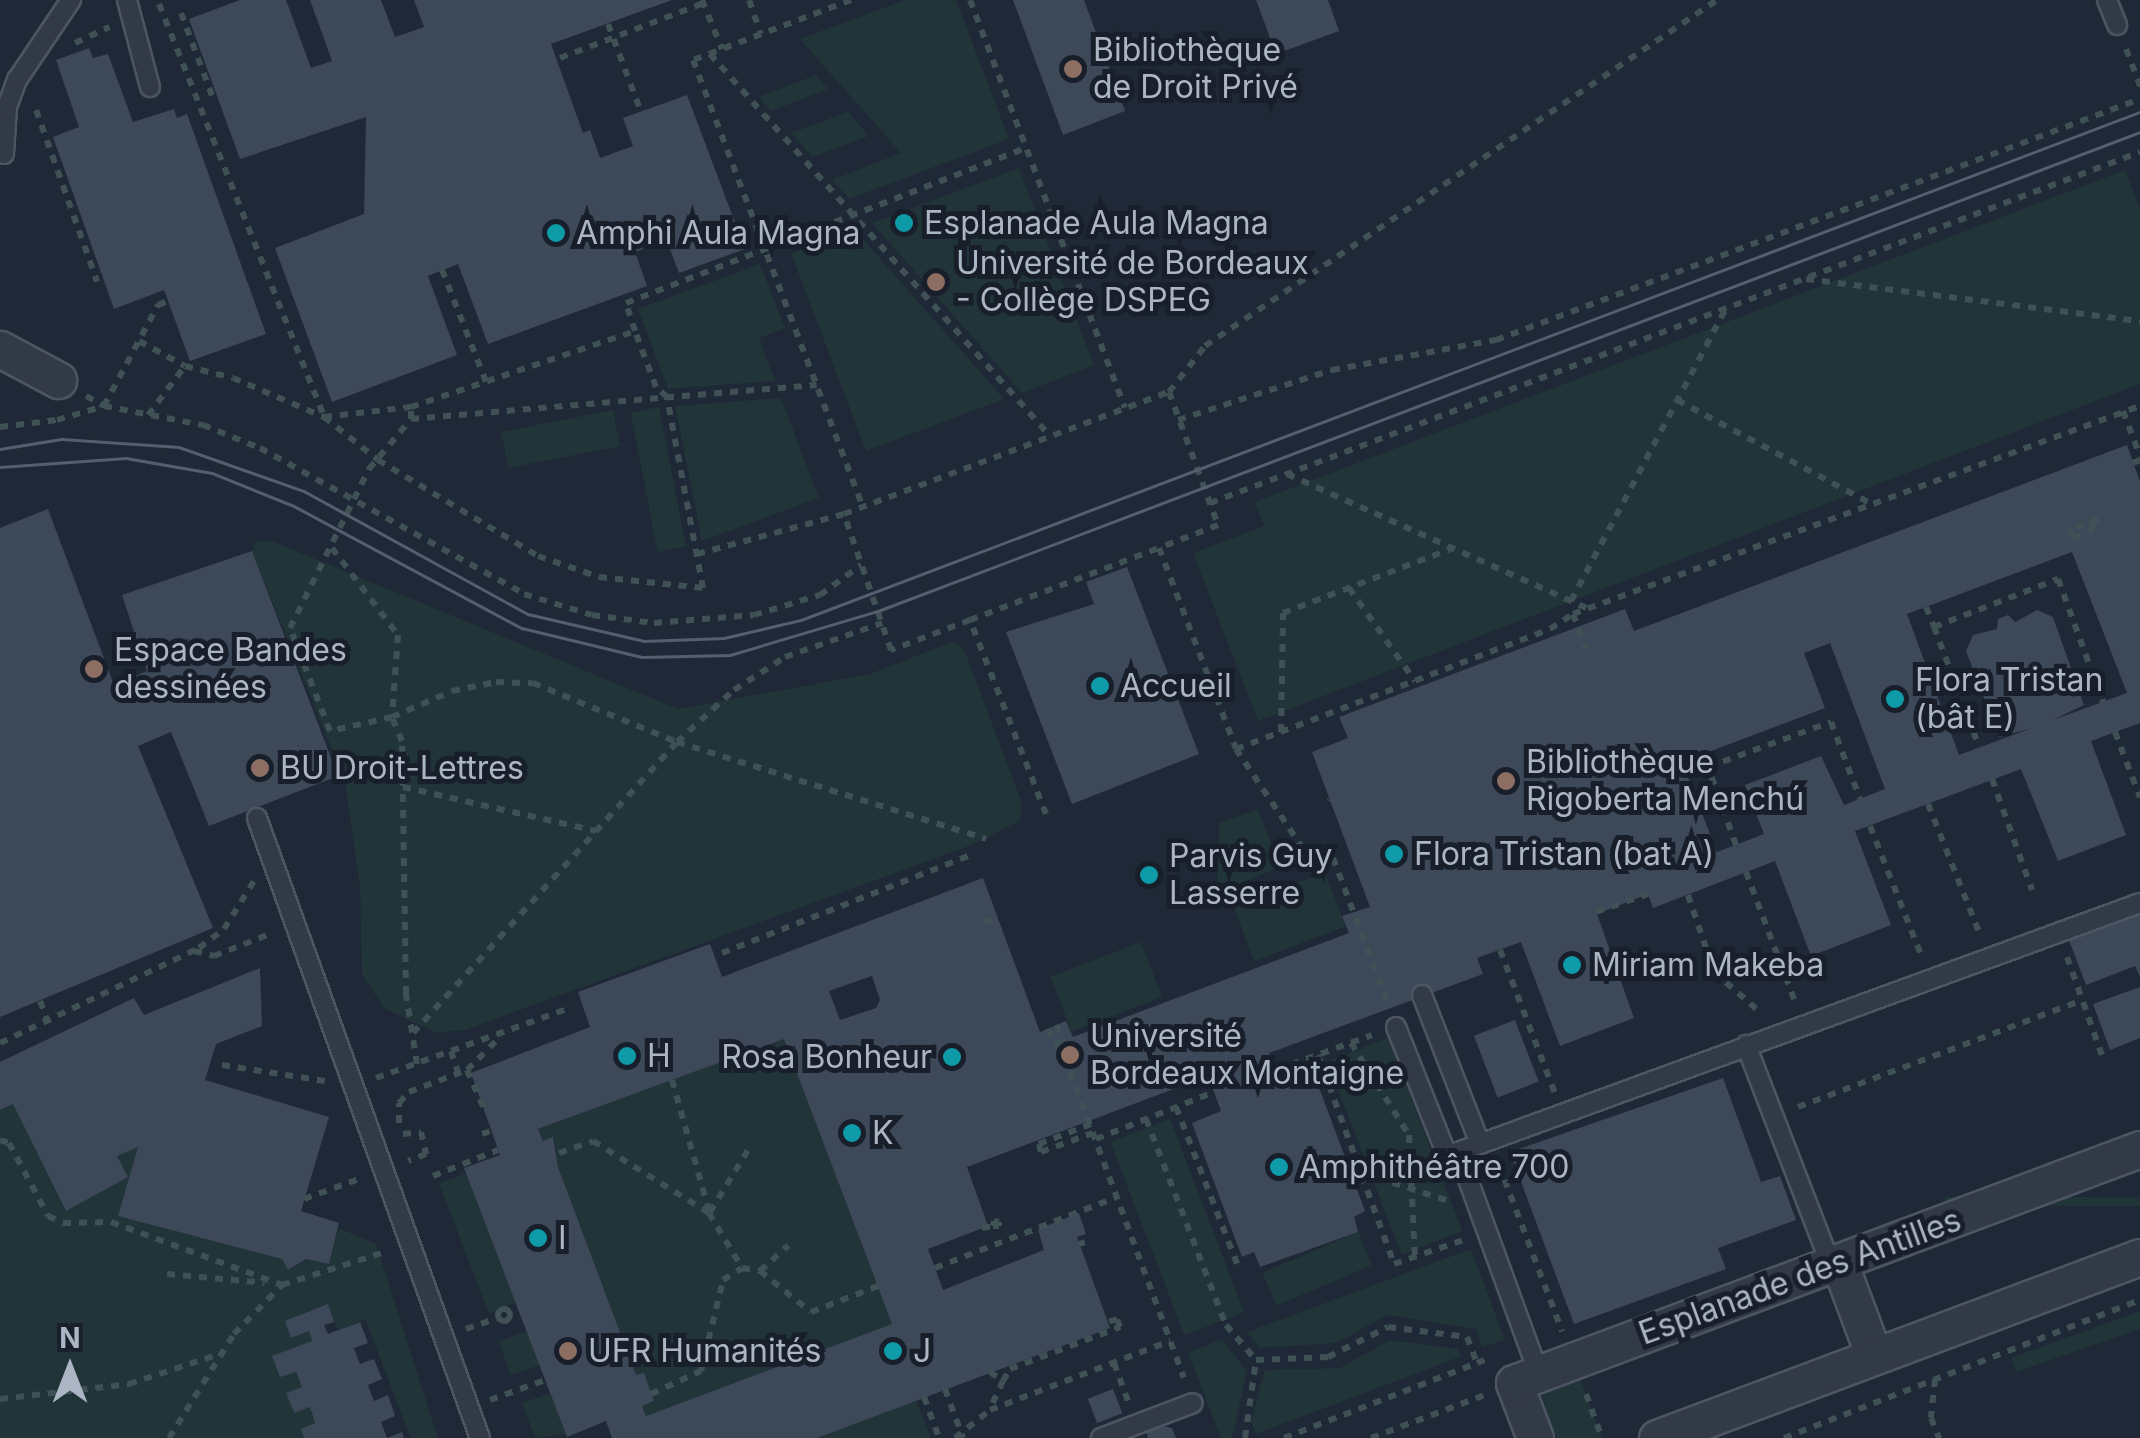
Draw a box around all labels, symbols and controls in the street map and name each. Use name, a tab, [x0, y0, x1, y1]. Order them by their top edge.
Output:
place label: Bibliothèque de Droit Privé	[1093, 32, 1298, 107]
marker: Bibliothèque de Droit Privé	[1062, 58, 1084, 80]
place label: Esplanade Aula Magna	[924, 204, 1269, 242]
marker: Esplanade Aula Magna	[893, 212, 915, 234]
place label: Amphi Aula Magna	[576, 214, 860, 252]
marker: Amphi Aula Magna	[545, 222, 567, 244]
place label: Université de Bordeaux - Collège DSPEG	[956, 245, 1309, 320]
marker: Université de Bordeaux - Collège DSPEG	[925, 271, 947, 293]
place label: Espace Bandes dessinées	[114, 632, 347, 707]
marker: Espace Bandes dessinées	[83, 658, 105, 680]
place label: Flora Tristan (bât E)	[1915, 662, 2103, 737]
place label: Accueil	[1120, 667, 1232, 705]
marker: Accueil	[1089, 675, 1111, 697]
marker: Flora Tristan (bât E)	[1884, 688, 1906, 710]
place label: Bibliothèque Rigoberta Menchú	[1526, 744, 1804, 819]
place label: BU Droit-Lettres	[280, 749, 524, 787]
marker: BU Droit-Lettres	[249, 757, 271, 779]
marker: Bibliothèque Rigoberta Menchú	[1495, 770, 1517, 792]
place label: Flora Tristan (bat A)	[1414, 835, 1714, 873]
place label: Parvis Guy Lasserre	[1169, 838, 1332, 913]
marker: Flora Tristan (bat A)	[1383, 843, 1405, 865]
marker: Parvis Guy Lasserre	[1138, 864, 1160, 886]
place label: Miriam Makeba	[1592, 946, 1824, 984]
marker: Miriam Makeba	[1561, 954, 1583, 976]
place label: Université Bordeaux Montaigne	[1090, 1018, 1404, 1093]
place label: H	[647, 1037, 671, 1075]
place label: Rosa Bonheur	[721, 1038, 932, 1076]
marker: Université Bordeaux Montaigne	[1059, 1044, 1081, 1066]
marker: H	[616, 1045, 638, 1067]
marker: Rosa Bonheur	[941, 1046, 963, 1068]
place label: K	[872, 1114, 894, 1152]
marker: K	[841, 1122, 863, 1144]
place label: Amphithéâtre 700	[1299, 1148, 1569, 1186]
marker: Amphithéâtre 700	[1268, 1156, 1290, 1178]
street label: Esplanade des Antilles	[1634, 1201, 1966, 1353]
place label: I	[558, 1219, 567, 1257]
marker: I	[527, 1227, 549, 1249]
north arrow	[20, 1318, 120, 1418]
text: N	[59, 1321, 81, 1355]
place label: UFR Humanités	[588, 1332, 821, 1370]
place label: J	[913, 1332, 931, 1370]
marker: UFR Humanités	[557, 1340, 579, 1362]
marker: J	[882, 1340, 904, 1362]

